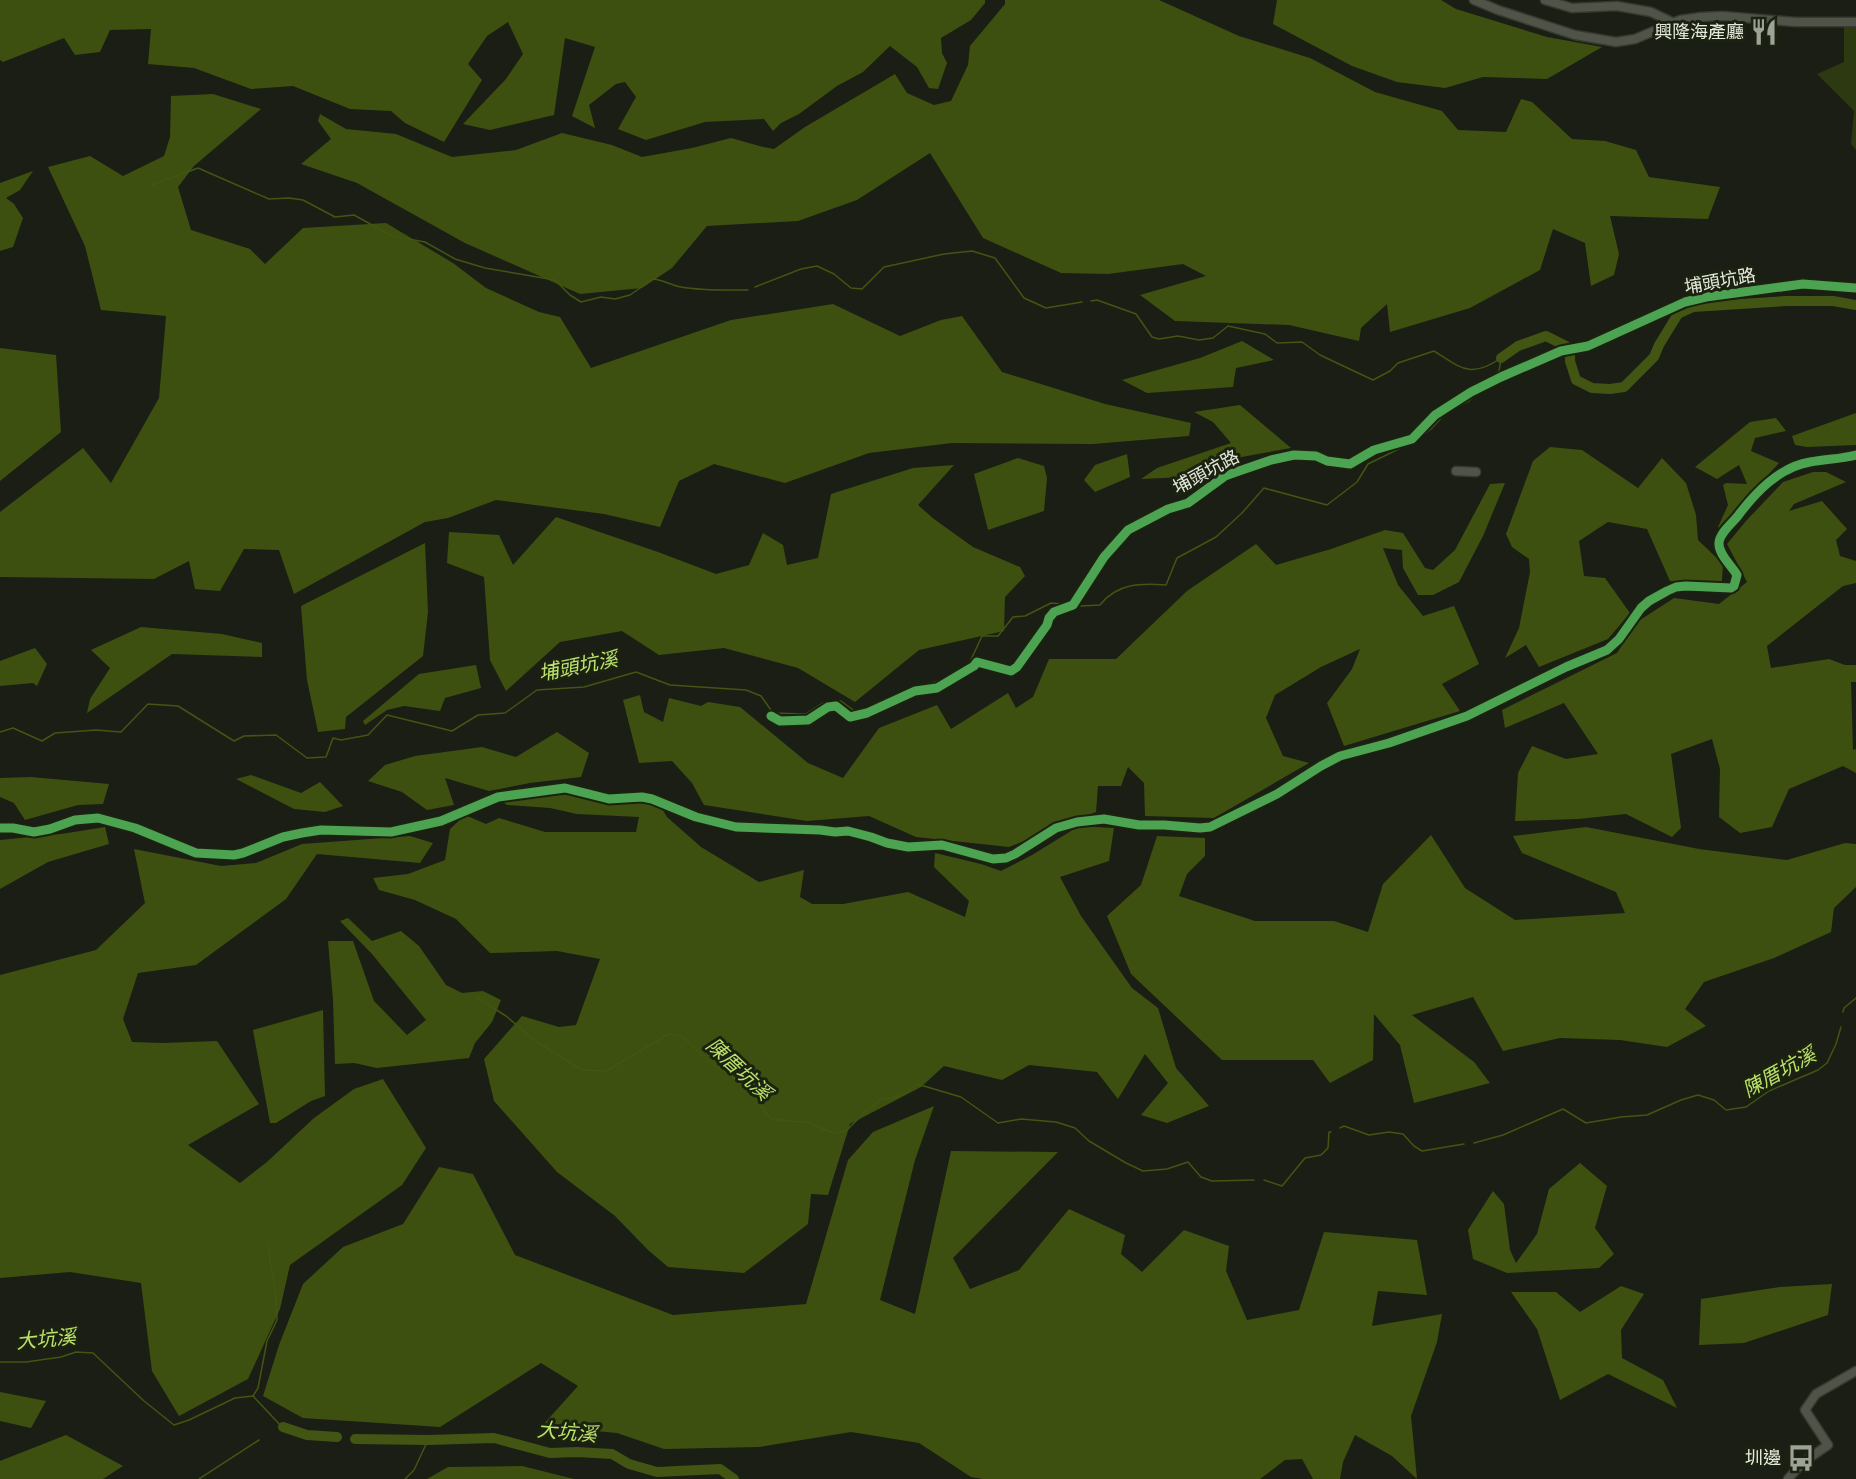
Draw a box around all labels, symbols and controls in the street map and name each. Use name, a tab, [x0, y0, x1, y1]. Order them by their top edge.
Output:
restaurant icon: 興隆海產廳	[1749, 17, 1779, 47]
place label: 興隆海產廳	[1654, 21, 1744, 43]
street label: 埔頭坑路	[1683, 264, 1757, 298]
street label: 埔頭坑路	[1169, 445, 1243, 499]
water label: 埔頭坑溪	[536, 646, 622, 685]
water label: 陳厝坑溪	[702, 1033, 779, 1107]
water label: 陳厝坑溪	[1738, 1041, 1822, 1102]
water label: 大坑溪	[15, 1324, 80, 1354]
water label: 大坑溪	[536, 1417, 601, 1447]
bus stop icon: 圳邊	[1786, 1443, 1816, 1473]
place label: 圳邊	[1745, 1447, 1781, 1469]

